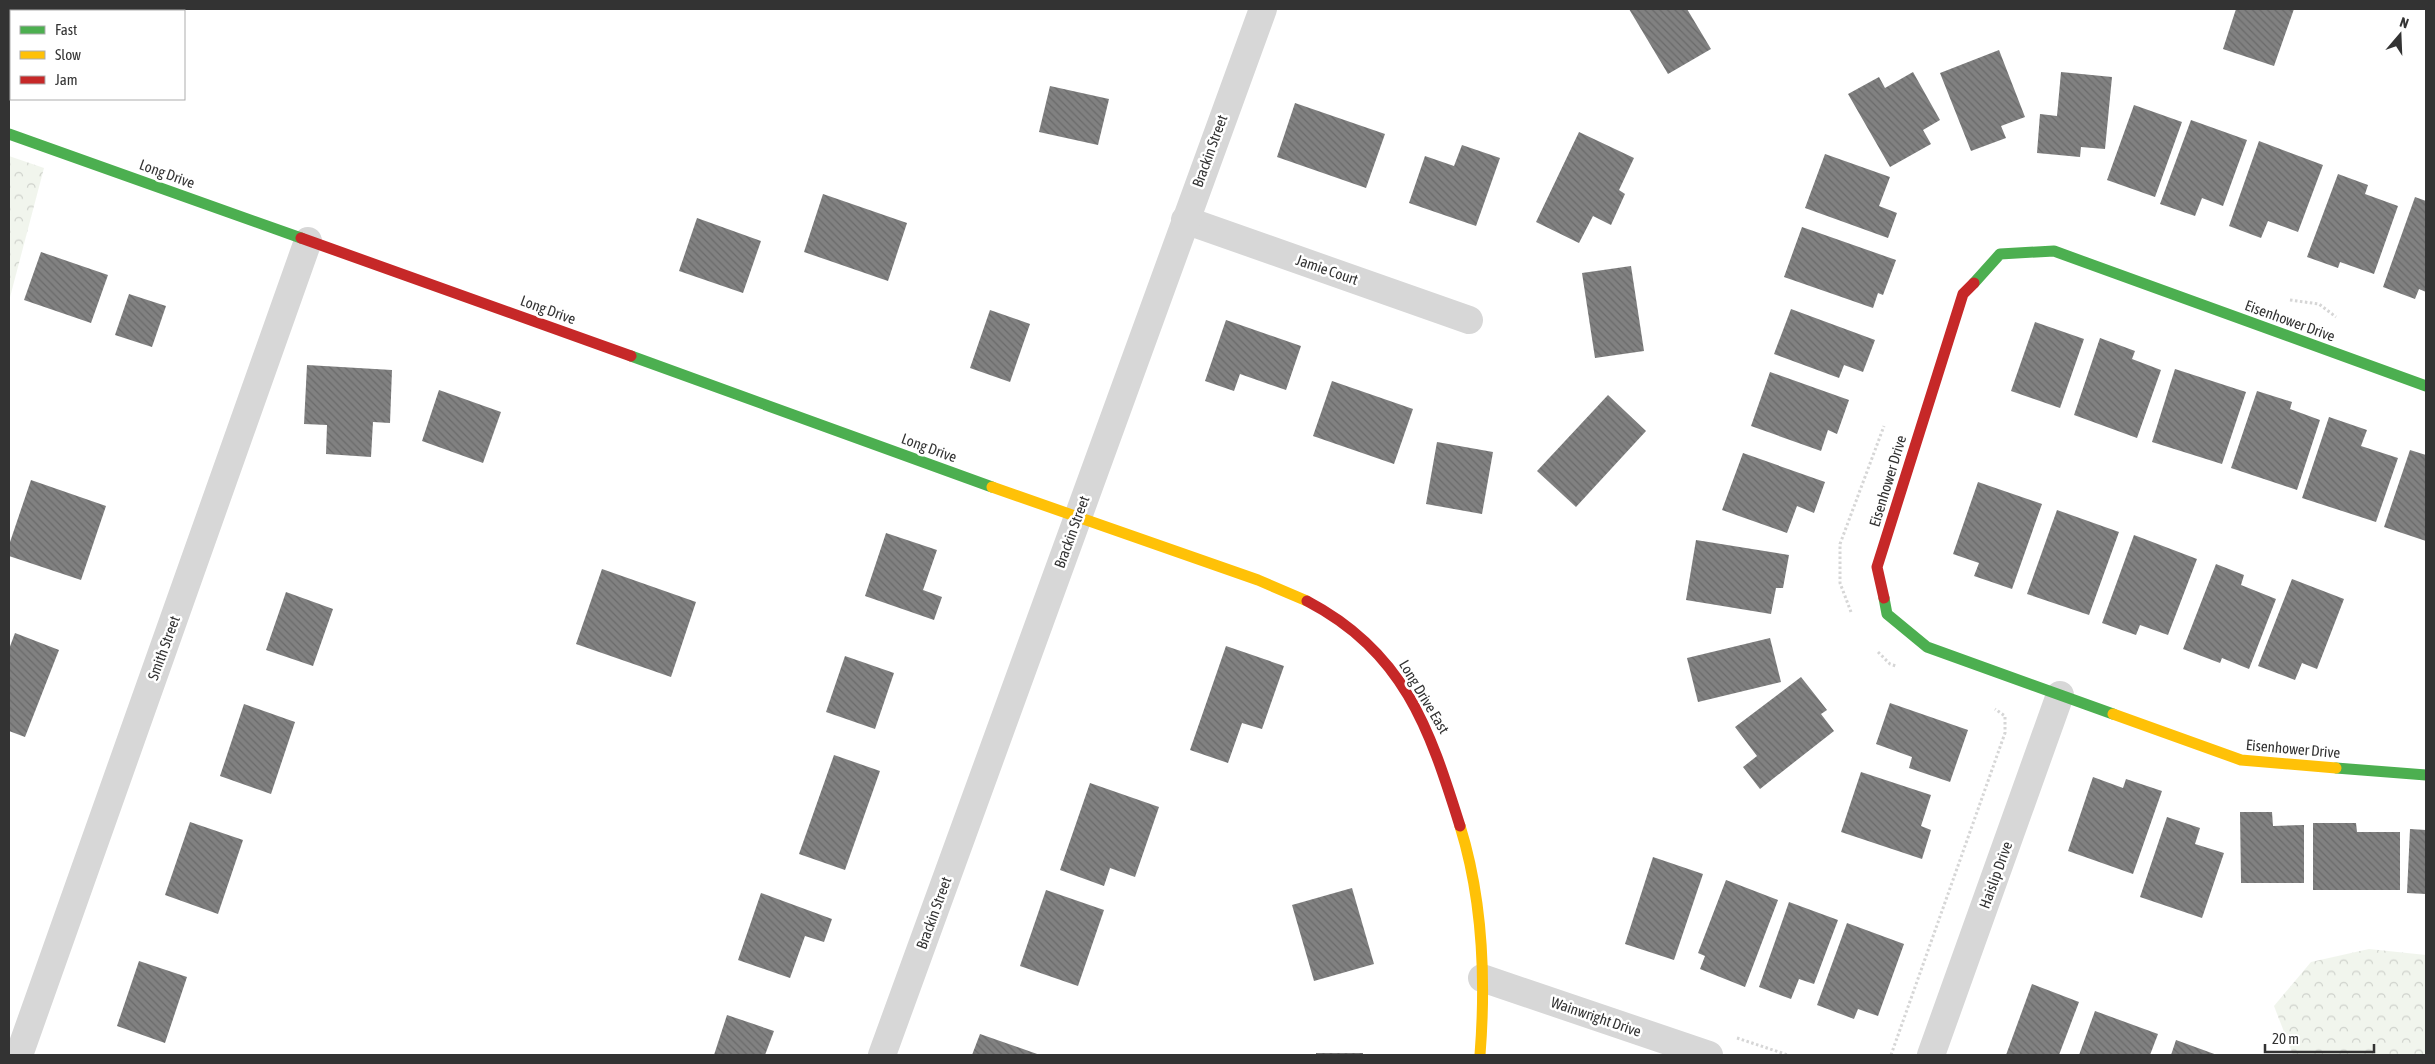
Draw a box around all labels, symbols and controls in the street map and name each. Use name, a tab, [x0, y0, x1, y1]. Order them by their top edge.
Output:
legend	[10, 10, 185, 100]
north arrow	[2375, 10, 2425, 60]
text: N	[2398, 14, 2411, 32]
text: Fast	[55, 21, 77, 38]
text: Slow	[55, 46, 81, 63]
text: Jam	[55, 71, 78, 88]
street label: Brackin Street	[1189, 112, 1230, 189]
street label: Long Drive	[137, 156, 197, 191]
street label: Jamie Court	[1294, 251, 1360, 288]
street label: Long Drive	[518, 292, 578, 327]
street label: Eisenhower Drive	[2243, 296, 2338, 345]
street label: Long Drive	[899, 430, 959, 465]
street label: Eisenhower Drive	[1866, 433, 1910, 529]
street label: Brackin Street	[1051, 493, 1092, 570]
street label: Smith Street	[144, 613, 183, 682]
street label: Long Drive East	[1396, 657, 1453, 737]
street label: Eisenhower Drive	[2245, 736, 2341, 761]
street label: Haislip Drive	[1976, 839, 2016, 911]
street label: Brackin Street	[913, 874, 954, 951]
street label: Wainwright Drive	[1549, 993, 1644, 1040]
scale bar	[2265, 1022, 2374, 1054]
text: 20 m	[2272, 1030, 2299, 1047]

